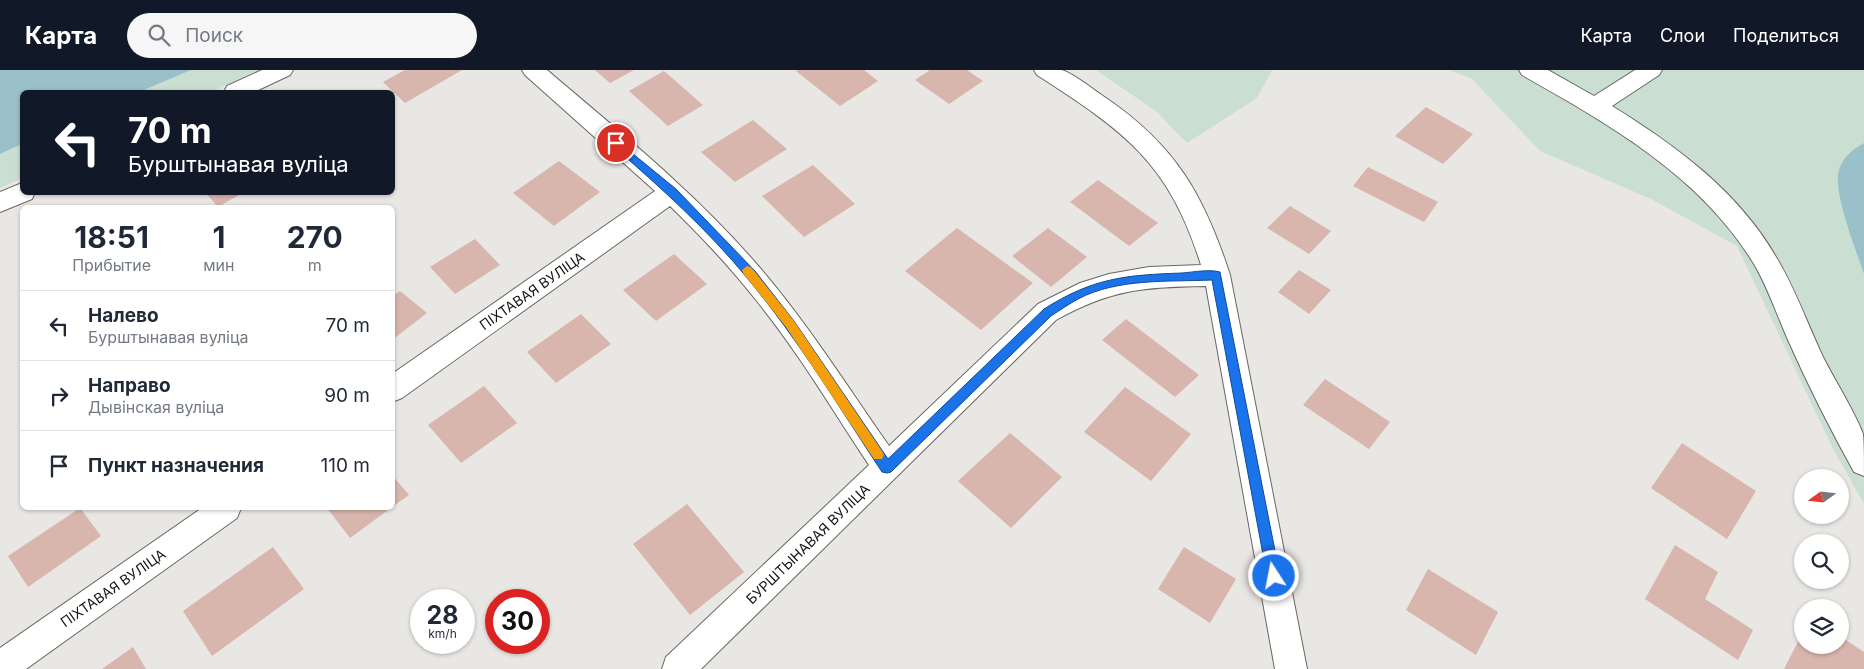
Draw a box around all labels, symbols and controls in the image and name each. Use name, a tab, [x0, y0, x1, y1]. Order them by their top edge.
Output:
search box	[127, 13, 477, 58]
text: Карта	[25, 21, 97, 50]
icon: search	[145, 21, 173, 49]
text: Поиск	[185, 24, 243, 47]
text: Карта	[1580, 25, 1632, 46]
text: Слои	[1660, 25, 1705, 46]
text: Поделиться	[1733, 25, 1839, 46]
text: 70 m	[128, 109, 212, 151]
icon: left	[45, 110, 110, 175]
pin	[595, 122, 637, 164]
icon: arrive	[602, 129, 630, 157]
text: Бурштынавая вуліца	[128, 151, 349, 177]
text: 18:51	[74, 219, 149, 255]
text: 1	[212, 219, 225, 255]
text: 270	[287, 219, 343, 255]
street label: ПІХТАВАЯ ВУЛІЦА	[476, 248, 588, 333]
text: Прибытие	[72, 255, 151, 275]
text: мин	[203, 255, 235, 275]
text: m	[308, 255, 322, 275]
text: Налево	[88, 304, 159, 327]
icon: left	[45, 312, 73, 340]
text: 70 m	[326, 314, 370, 337]
text: Бурштынавая вуліца	[88, 327, 249, 347]
text: Направо	[88, 374, 171, 397]
icon: right	[45, 382, 73, 410]
text: 90 m	[324, 384, 370, 407]
text: Дывінская вуліца	[88, 397, 224, 417]
icon: arrive	[45, 452, 73, 480]
text: Пункт назначения	[88, 454, 264, 477]
text: 110 m	[321, 454, 370, 477]
north arrow	[1794, 469, 1849, 524]
map controls	[1794, 469, 1849, 654]
street label: БУРШТЫНАВАЯ ВУЛІЦА	[742, 480, 873, 607]
button: search	[1794, 534, 1849, 589]
street label: ПІХТАВАЯ ВУЛІЦА	[57, 545, 169, 630]
position arrow	[1247, 549, 1299, 601]
speed limit sign: 30	[485, 589, 550, 654]
button: layers	[1794, 599, 1849, 654]
text: 28	[426, 600, 459, 630]
text: km/h	[428, 626, 457, 641]

